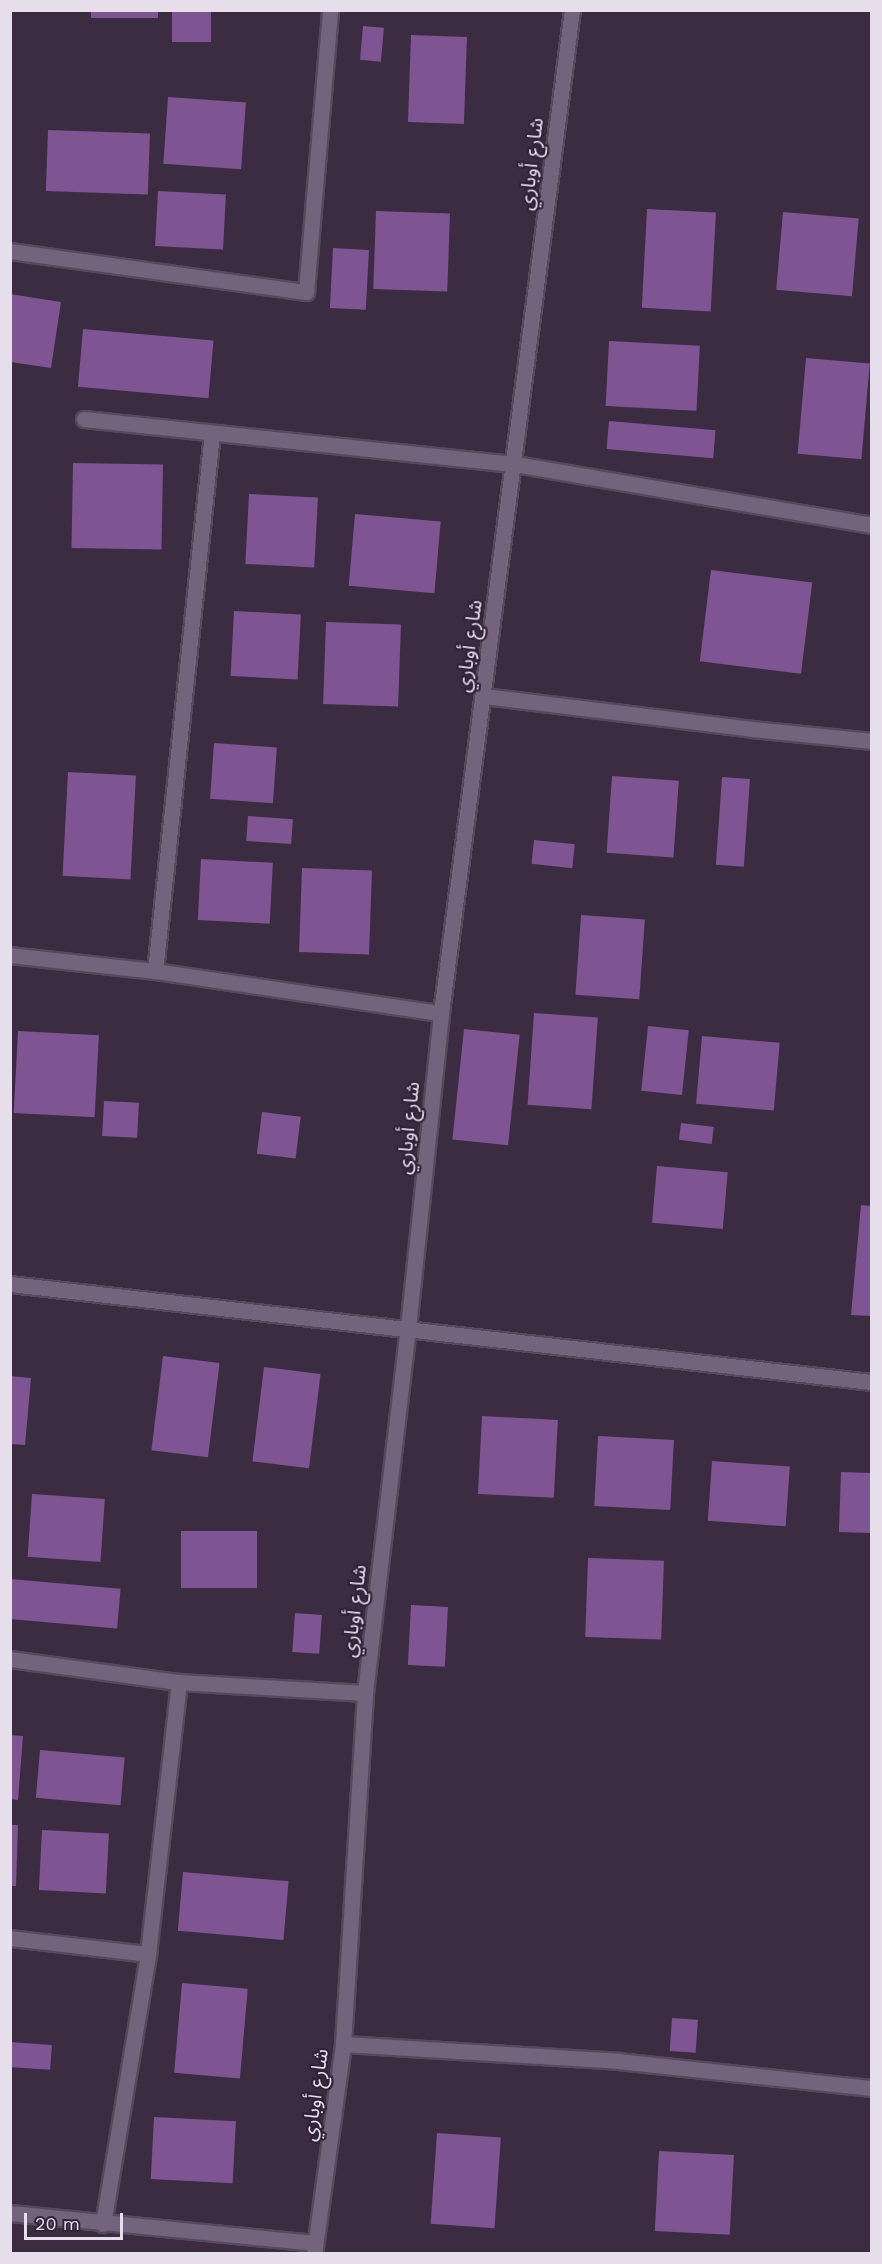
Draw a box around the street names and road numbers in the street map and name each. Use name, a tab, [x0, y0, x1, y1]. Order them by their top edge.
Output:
street label: شارع أوباري	[513, 116, 549, 212]
street label: شارع أوباري	[451, 598, 487, 694]
street label: شارع أوباري	[391, 1080, 425, 1176]
street label: شارع أوباري	[336, 1563, 372, 1659]
street label: شارع أوباري	[297, 2047, 333, 2143]

